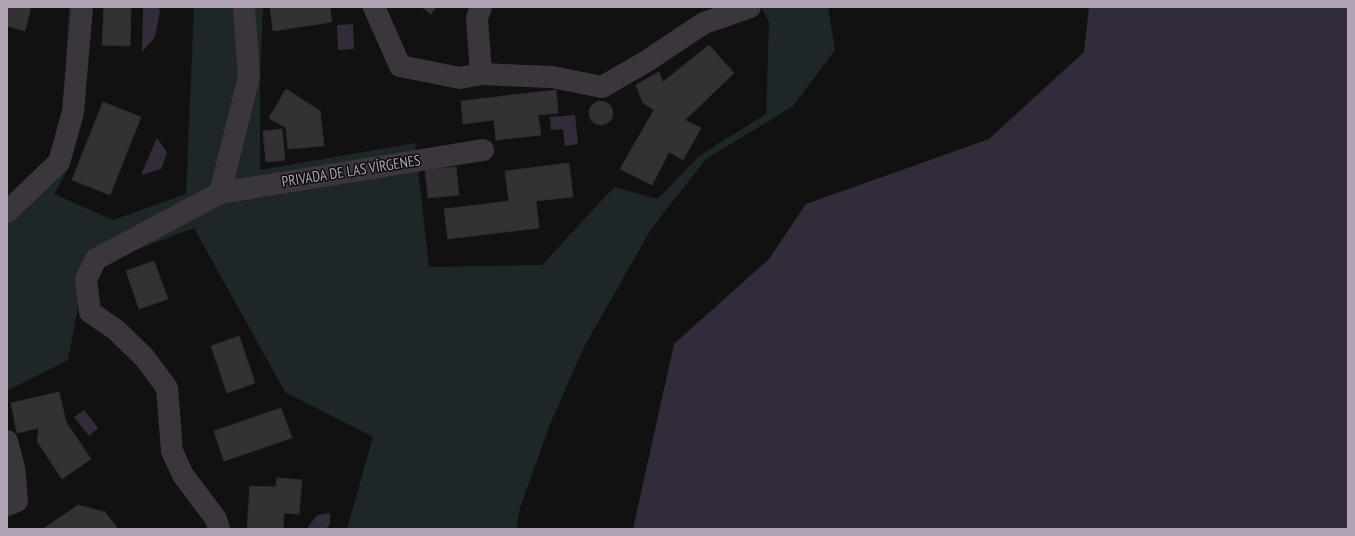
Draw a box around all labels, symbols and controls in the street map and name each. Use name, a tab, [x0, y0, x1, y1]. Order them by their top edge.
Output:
street label: PRIVADA DE LAS VÍRGENES	[280, 150, 422, 191]

